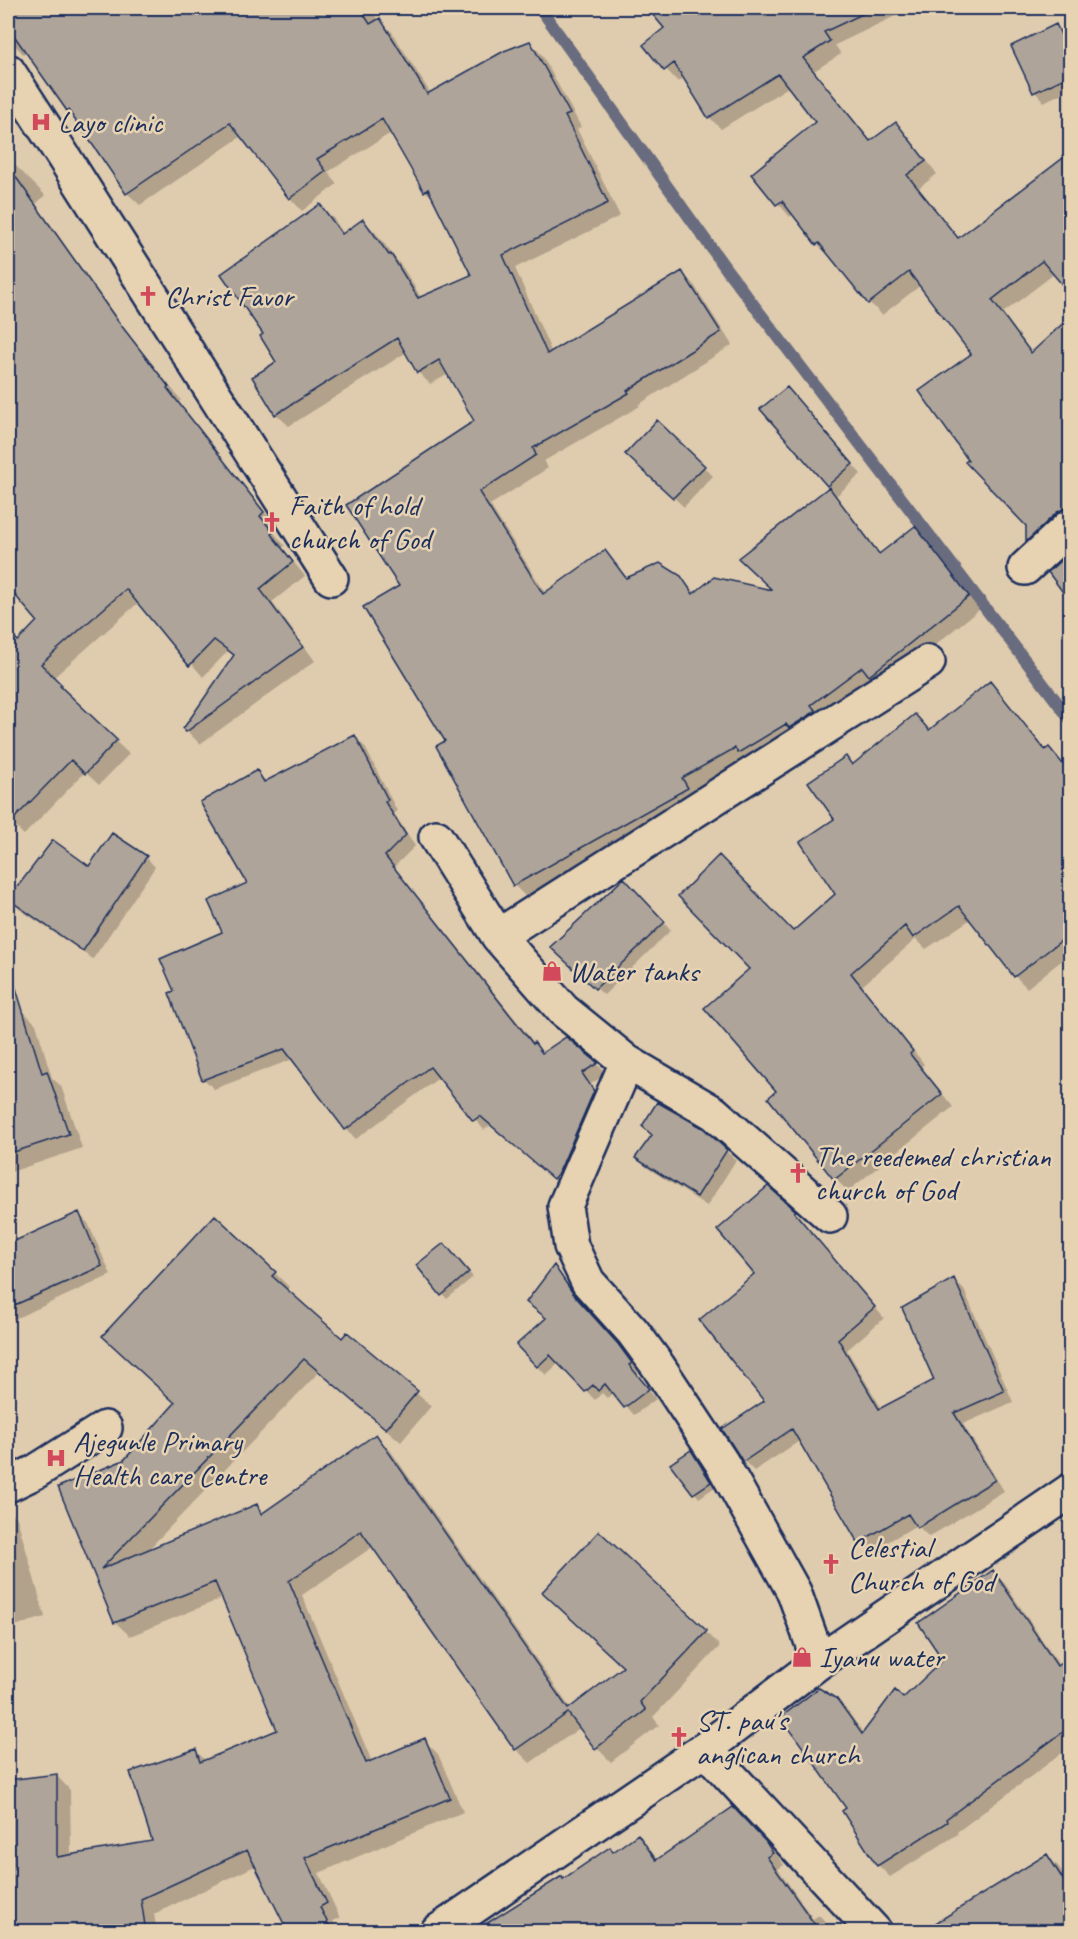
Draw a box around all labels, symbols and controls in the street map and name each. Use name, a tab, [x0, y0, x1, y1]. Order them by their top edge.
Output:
place label: Layo clinic	[58, 103, 164, 141]
hospital icon: Layo clinic	[29, 110, 53, 134]
place label: Christ Favor	[165, 277, 295, 315]
church icon: Christ Favor	[136, 284, 160, 308]
place label: Faith of hold church of God	[289, 486, 434, 558]
church icon: Faith of hold church of God	[260, 510, 284, 534]
place label: Water tanks	[569, 952, 701, 990]
shop icon: Water tanks	[540, 959, 564, 983]
place label: The reedemed christian church of God	[815, 1137, 1051, 1209]
church icon: The reedemed christian church of God	[786, 1161, 810, 1185]
place label: Ajegunle Primary Health care Centre	[73, 1422, 268, 1494]
hospital icon: Ajegunle Primary Health care Centre	[44, 1446, 68, 1470]
place label: Celestial Church of God	[848, 1528, 998, 1600]
church icon: Celestial Church of God	[819, 1552, 843, 1576]
place label: Iyanu water	[819, 1638, 946, 1676]
shop icon: Iyanu water	[790, 1645, 814, 1669]
place label: ST. pau's anglican church	[696, 1701, 862, 1773]
church icon: ST. pau's anglican church	[667, 1725, 691, 1749]

